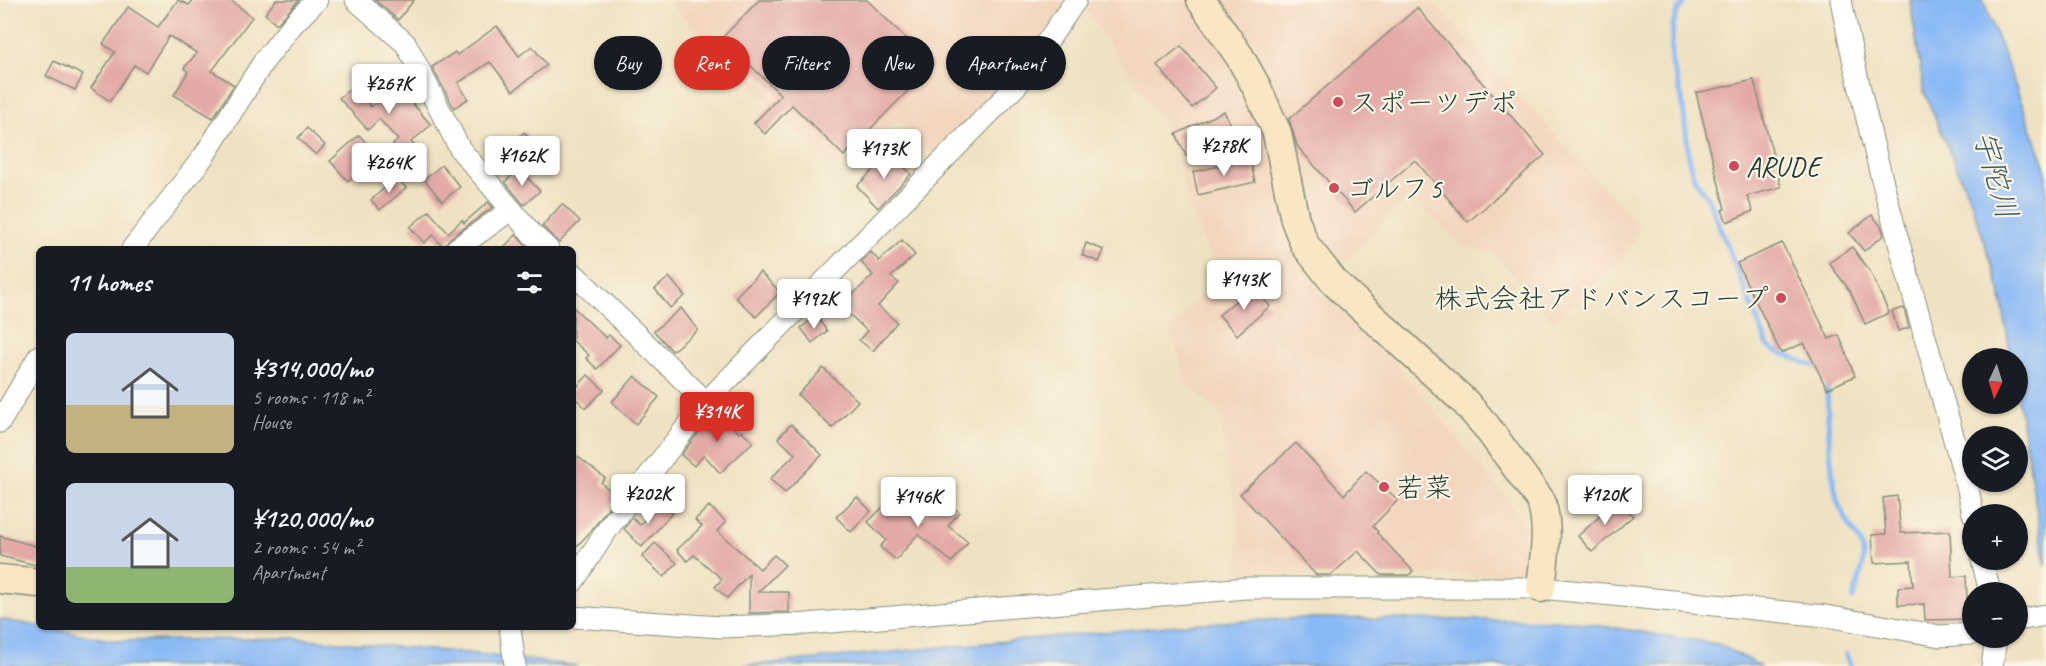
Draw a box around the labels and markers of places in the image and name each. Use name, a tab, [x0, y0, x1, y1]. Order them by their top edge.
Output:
pin: ¥267K	[347, 64, 431, 115]
place label: スポーツデポ	[1350, 85, 1517, 120]
marker: スポーツデポ	[1331, 95, 1345, 109]
pin: ¥278K	[1182, 126, 1266, 177]
pin: ¥173K	[842, 129, 926, 180]
pin: ¥162K	[480, 136, 564, 187]
pin: ¥264K	[347, 143, 431, 194]
place label: ARUDE	[1746, 149, 1823, 184]
marker: ARUDE	[1727, 159, 1741, 173]
place label: ゴルフ5	[1346, 171, 1443, 206]
marker: ゴルフ5	[1327, 181, 1341, 195]
pin: ¥143K	[1202, 260, 1286, 311]
pin: ¥192K	[772, 279, 856, 330]
place label: 株式会社アドバンスコープ	[1434, 281, 1769, 316]
marker: 株式会社アドバンスコープ	[1774, 291, 1788, 305]
pin: ¥314K	[675, 392, 759, 443]
place label: 若菜	[1396, 470, 1452, 505]
pin: ¥202K	[606, 474, 690, 525]
pin: ¥120K	[1563, 475, 1647, 526]
pin: ¥146K	[876, 477, 960, 528]
marker: 若菜	[1377, 480, 1391, 494]

